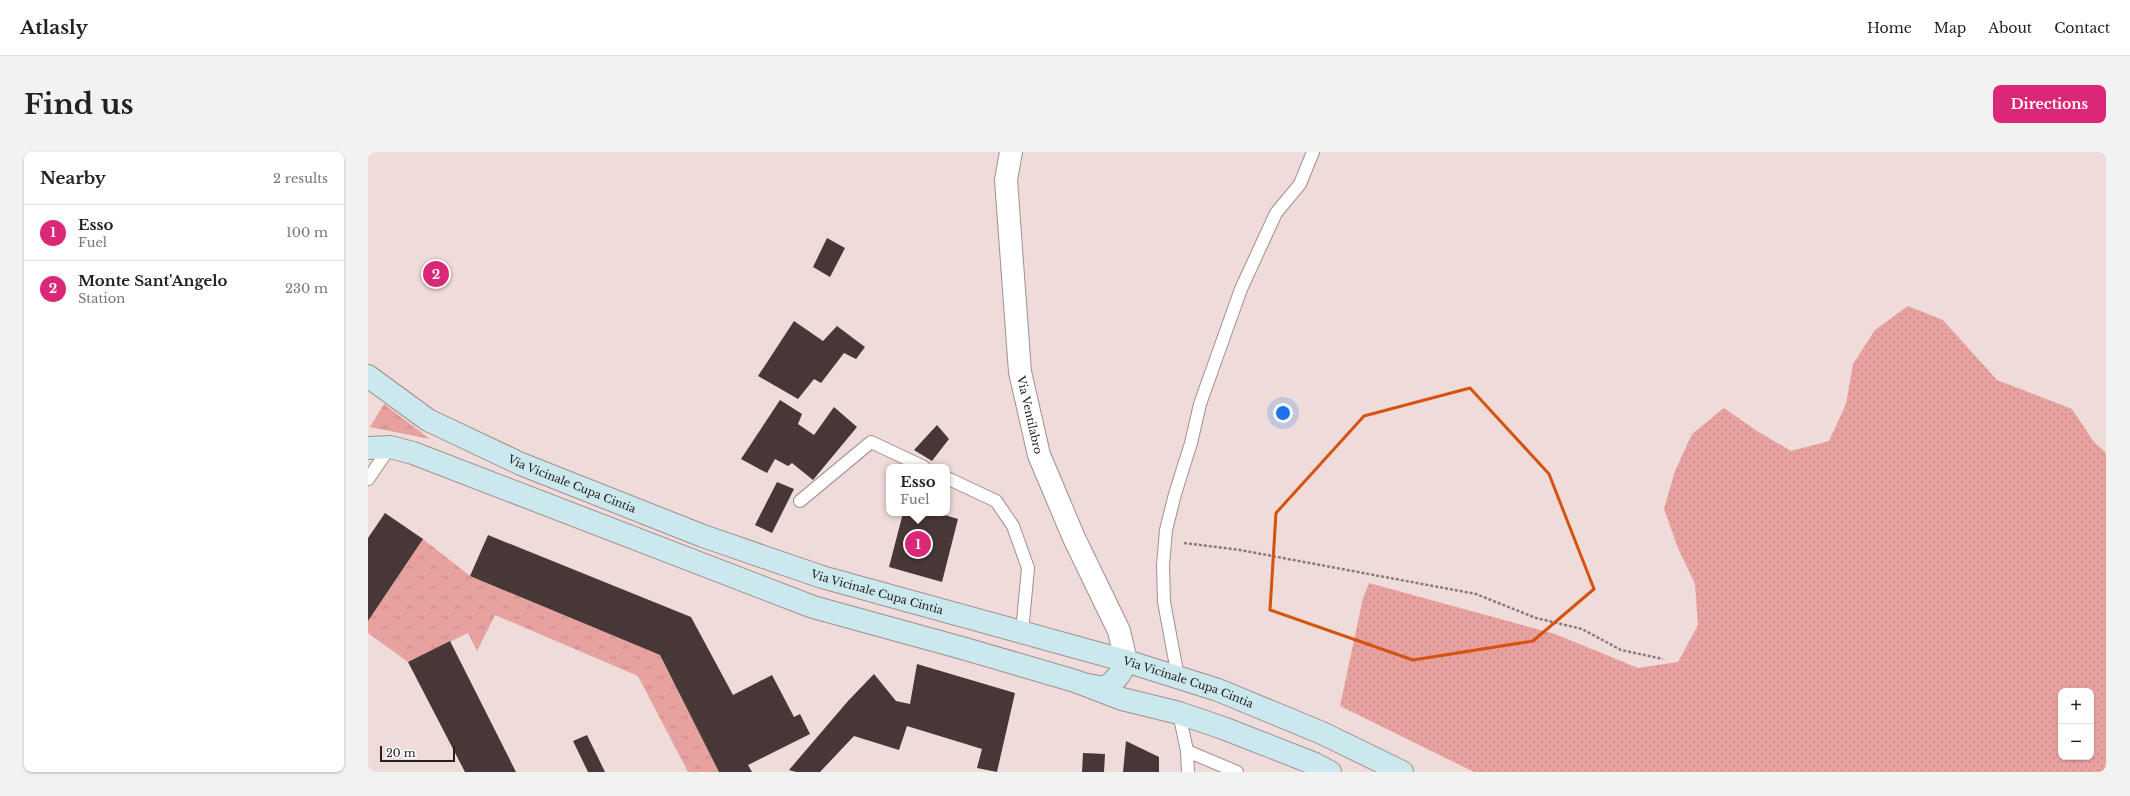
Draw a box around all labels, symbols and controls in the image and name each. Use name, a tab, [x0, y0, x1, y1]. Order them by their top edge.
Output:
text: Atlasly	[20, 16, 88, 39]
text: Home	[1867, 19, 1912, 37]
text: Map	[1934, 19, 1966, 37]
text: About	[1988, 19, 2032, 37]
text: Contact	[2054, 19, 2110, 37]
button: Directions	[1993, 85, 2106, 123]
text: Find us	[24, 87, 134, 122]
text: Nearby	[40, 168, 106, 189]
text: 2 results	[273, 170, 328, 187]
text: Esso	[78, 215, 113, 234]
text: 1	[50, 224, 56, 241]
text: 100 m	[286, 224, 328, 241]
text: Fuel	[78, 234, 107, 251]
pin: 2	[423, 259, 449, 289]
text: Monte Sant'Angelo	[78, 271, 228, 290]
text: 2	[49, 280, 57, 297]
text: 230 m	[285, 280, 328, 297]
text: Station	[78, 290, 125, 307]
street label: Via Ventilabro	[1014, 374, 1046, 455]
your location	[1273, 403, 1293, 423]
street label: Via Vicinale Cupa Cintia	[505, 451, 639, 516]
popup	[886, 464, 950, 516]
text: Esso	[900, 472, 936, 491]
text: Fuel	[900, 491, 929, 508]
pin: 1	[905, 529, 931, 559]
street label: Via Vicinale Cupa Cintia	[808, 566, 946, 617]
street label: Via Vicinale Cupa Cintia	[1120, 653, 1256, 711]
map controls	[2058, 688, 2094, 760]
button: +	[2058, 688, 2094, 724]
button: −	[2058, 724, 2094, 760]
scale bar	[380, 744, 455, 763]
text: 20 m	[386, 746, 416, 760]

